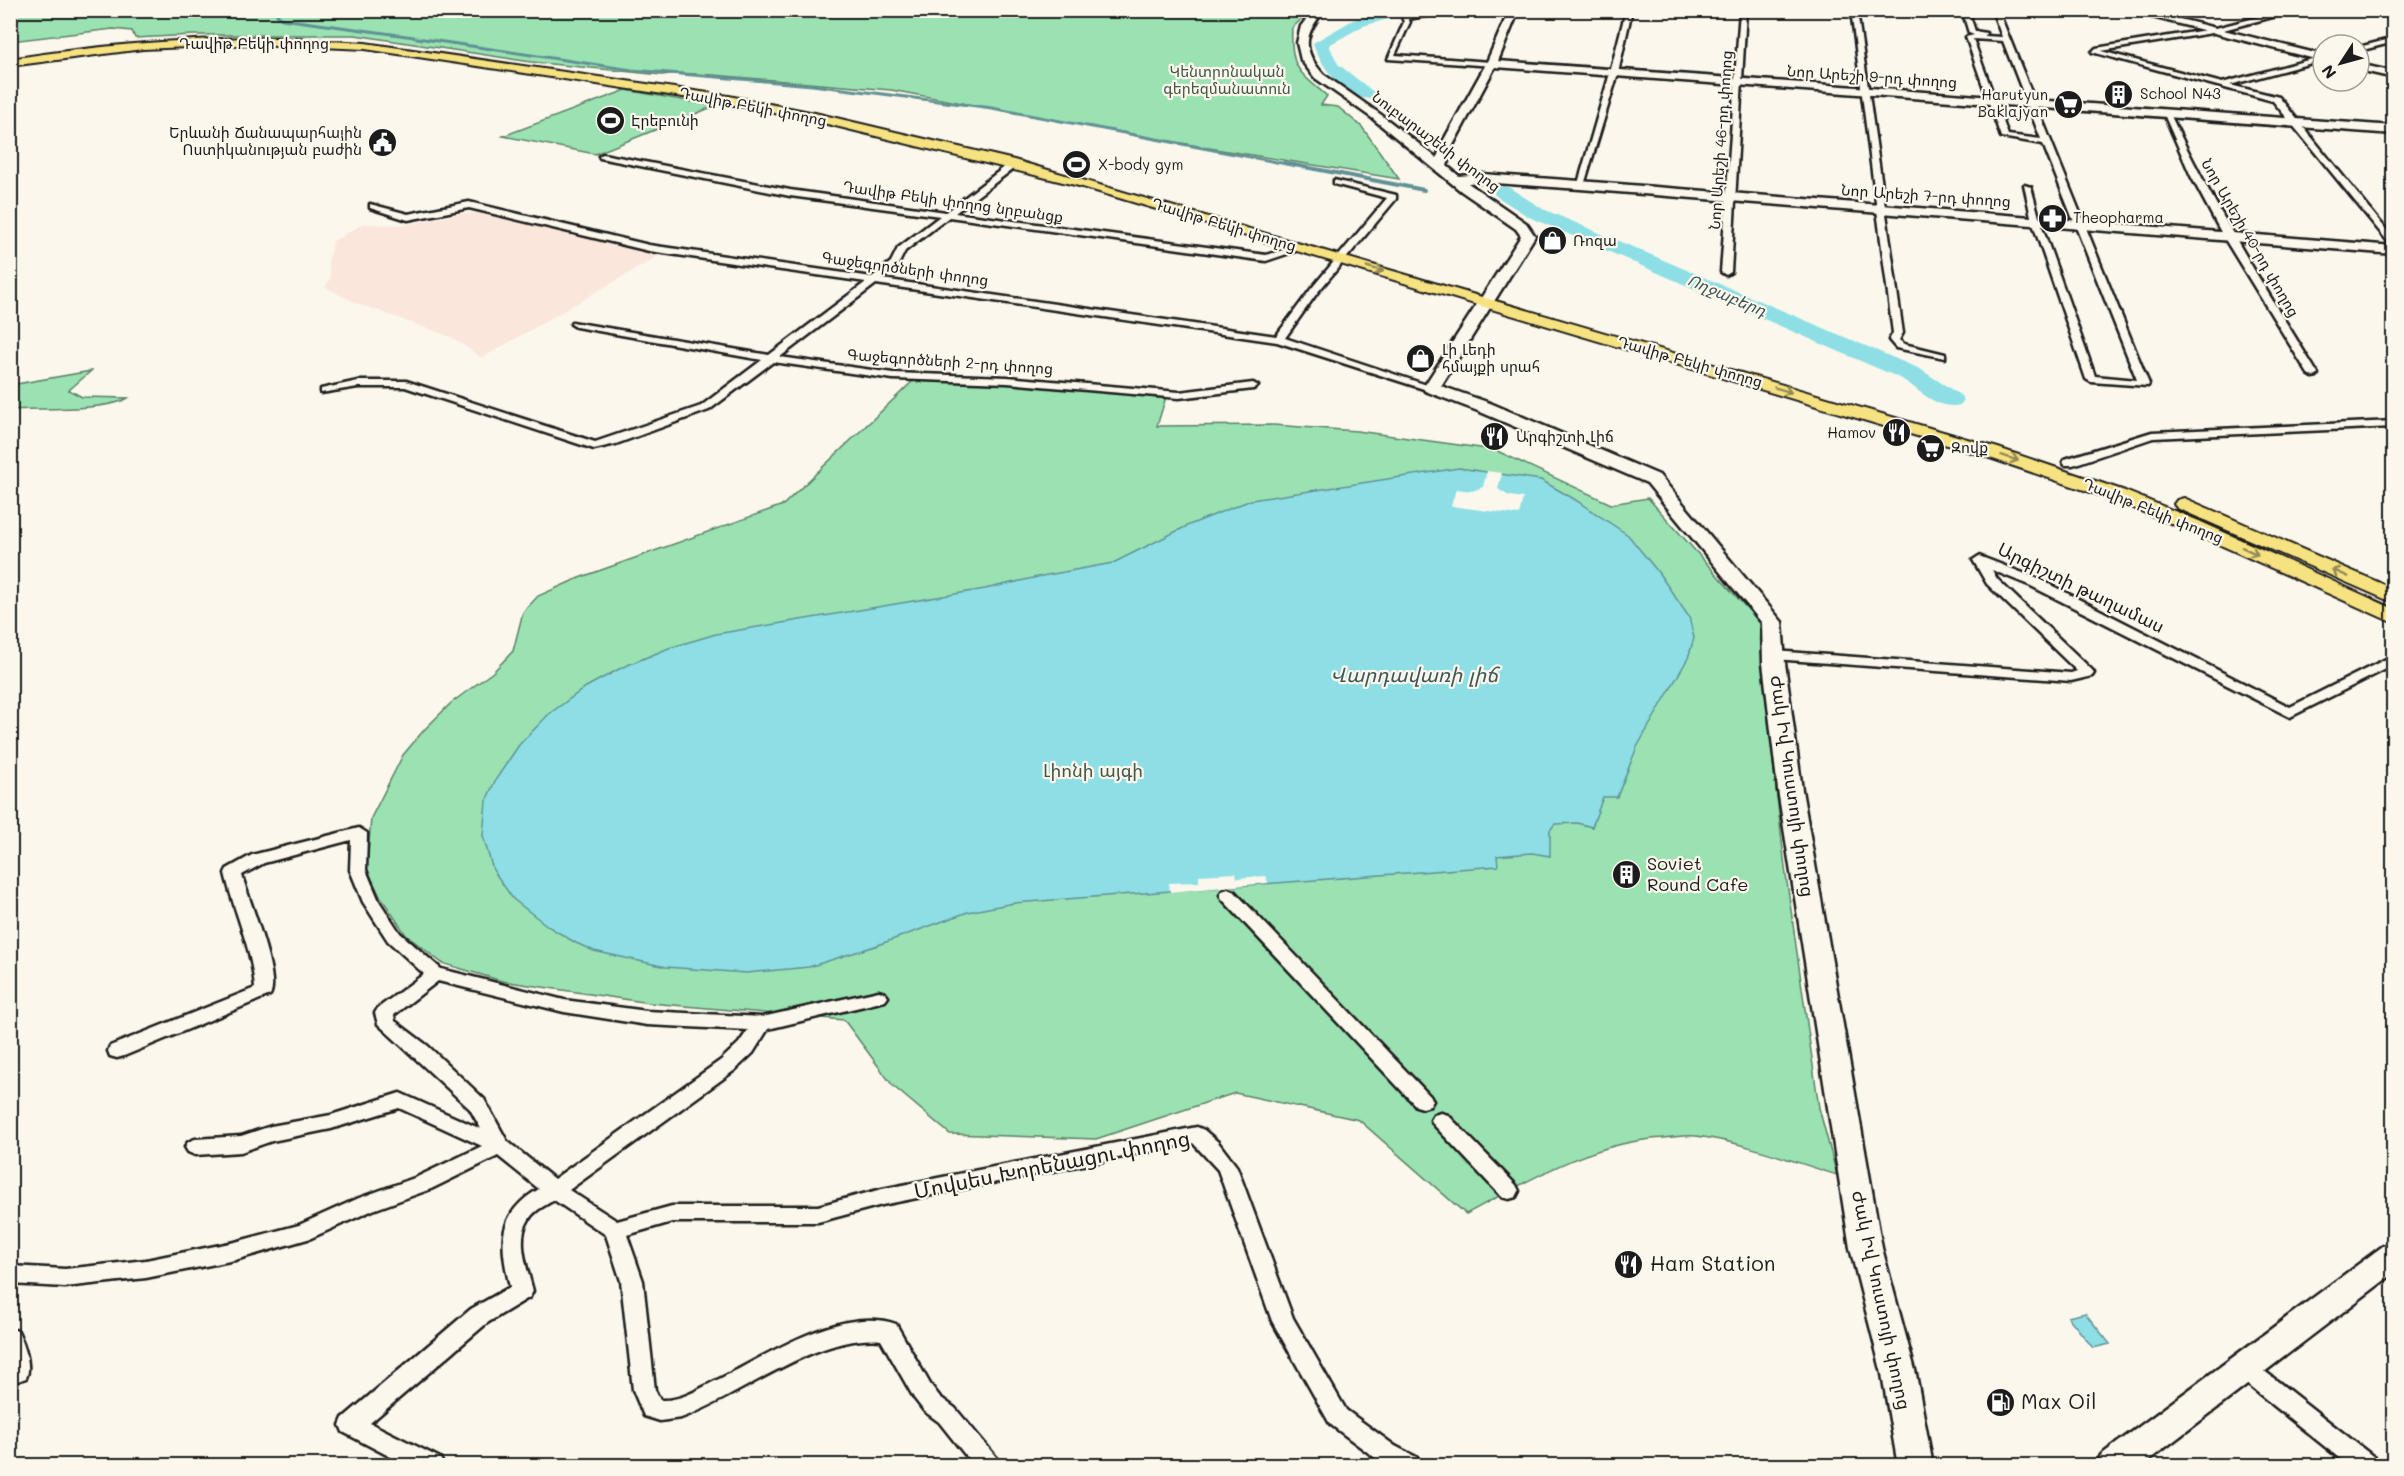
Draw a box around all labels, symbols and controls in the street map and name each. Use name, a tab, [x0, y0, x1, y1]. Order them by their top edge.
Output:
street label: Դավիթ Բեկի փողոց	[179, 33, 329, 53]
north arrow	[2311, 33, 2371, 93]
street label: Նոր Արեշի 46-րդ փողոց	[1704, 50, 1736, 230]
street label: Նոր Արեշի 9-րդ փողոց	[1786, 60, 1958, 92]
park label: Կենտրոնական գերեզմանատուն	[1163, 61, 1291, 98]
text: N	[2316, 61, 2341, 83]
building icon: School N43	[2103, 78, 2135, 110]
street label: Դավիթ Բեկի փողոց	[678, 82, 829, 130]
place label: School N43	[2140, 83, 2221, 103]
place label: Harutyun Baklajyan	[1978, 84, 2048, 121]
street label: Նուբարաշենի փողոց	[1368, 86, 1505, 196]
supermarket icon: Harutyun Baklajyan	[2053, 88, 2085, 120]
sports icon: Էրեբունի	[594, 105, 626, 137]
place label: Էրեբունի	[631, 110, 699, 130]
place label: Երևանի Ճանապարհային Ոստիկանության բաժին	[169, 122, 362, 159]
public building icon: Երևանի Ճանապարհային Ոստիկանության բաժին	[367, 126, 399, 158]
sports icon: X-body gym	[1061, 149, 1093, 181]
place label: X-body gym	[1098, 154, 1183, 174]
street label: Նոր Արեշի 40-րդ փողոց	[2197, 155, 2304, 320]
street label: Դավիթ Բեկի փողոց նրբանցք	[842, 176, 1065, 226]
street label: Նոր Արեշի 7-րդ փողոց	[1841, 179, 2012, 211]
street label: Դավիթ Բեկի փողոց	[1150, 193, 1299, 256]
pharmacy icon: Theopharma	[2036, 202, 2068, 234]
place label: Theopharma	[2073, 207, 2164, 227]
shop icon: Ռոզա	[1536, 225, 1568, 257]
place label: Ռոզա	[1573, 230, 1617, 250]
street label: Գաջեգործների փողոց	[820, 246, 990, 290]
one-way arrow	[1365, 264, 1384, 275]
water label: Ողջաբերդ	[1685, 269, 1770, 321]
street label: Դավիթ Բեկի փողոց	[1615, 331, 1765, 391]
place label: Լի Լեդի հմայքի սրահ	[1442, 339, 1540, 376]
shop icon: Լի Լեդի հմայքի սրահ	[1405, 343, 1437, 375]
street label: Գաջեգործների 2-րդ փողոց	[846, 344, 1054, 378]
one-way arrow	[1773, 385, 1792, 396]
restaurant icon: Hamov	[1881, 417, 1913, 449]
restaurant icon: Արգիշտի Լիճ	[1479, 421, 1511, 453]
place label: Hamov	[1827, 422, 1876, 442]
place label: Արգիշտի Լիճ	[1516, 426, 1614, 446]
supermarket icon: Զովք	[1914, 432, 1946, 464]
place label: Զովք	[1951, 437, 1988, 457]
one-way arrow	[2000, 453, 2019, 464]
street label: Դավիթ Բեկի փողոց	[2080, 473, 2227, 547]
street label: Արգիշտի թաղամաս	[1994, 536, 2169, 638]
one-way arrow	[2241, 546, 2259, 558]
one-way arrow	[2332, 566, 2350, 578]
water label: Վարդավառի լիճ	[1330, 661, 1501, 687]
street label: Ժակ Իվ Կուստոյի փողոց	[1766, 673, 1820, 898]
park label: Լիոնի այգի	[1043, 758, 1143, 782]
place label: Soviet Round Cafe	[1647, 851, 1748, 896]
building icon: Soviet Round Cafe	[1610, 858, 1642, 890]
street label: Մովսես Խորենացու փողոց	[911, 1124, 1192, 1204]
street label: Ժակ Իվ Կուստոյի փողոց	[1847, 1188, 1917, 1412]
restaurant icon: Ham Station	[1613, 1248, 1645, 1280]
place label: Ham Station	[1650, 1249, 1775, 1276]
fuel station icon: Max Oil	[1984, 1386, 2016, 1418]
place label: Max Oil	[2021, 1387, 2097, 1414]

